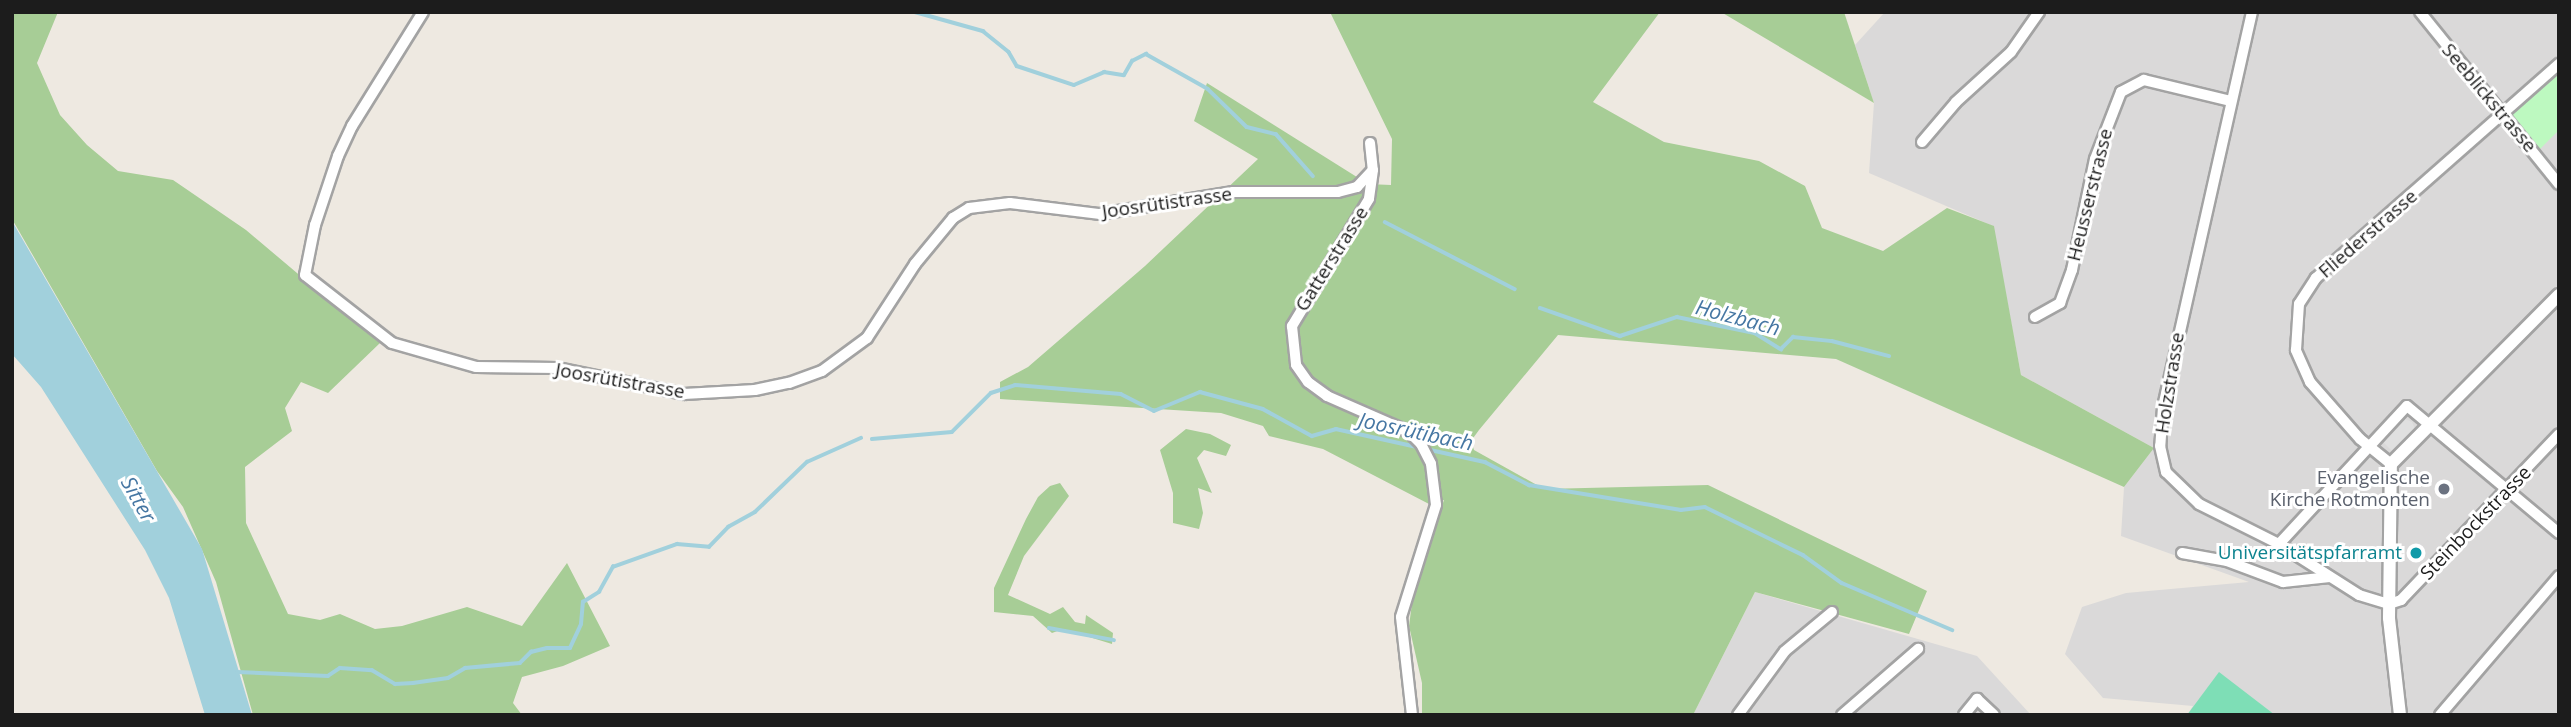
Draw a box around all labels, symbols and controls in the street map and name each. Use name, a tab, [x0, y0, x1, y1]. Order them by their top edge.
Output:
street label: Seeblickstrasse	[2437, 39, 2541, 157]
street label: Heusserstrasse	[2063, 126, 2117, 264]
street label: Joosrütistrasse	[1101, 183, 1233, 223]
street label: Fliederstrasse	[2314, 185, 2422, 283]
street label: Gatterstrasse	[1291, 202, 1373, 316]
water label: Holzbach	[1693, 294, 1783, 340]
street label: Holzstrasse	[2151, 331, 2189, 435]
street label: Joosrütistrasse	[554, 358, 686, 404]
water label: Joosrütibach	[1356, 407, 1476, 455]
street label: Steinbockstrasse	[2416, 461, 2536, 585]
place label: Evangelische Kirche Rotmonten	[2270, 467, 2430, 511]
water label: Sitter	[116, 472, 162, 526]
marker: Evangelische Kirche Rotmonten	[2436, 481, 2452, 497]
place label: Universitätspfarramt	[2218, 542, 2402, 564]
marker: Universitätspfarramt	[2408, 545, 2424, 561]

